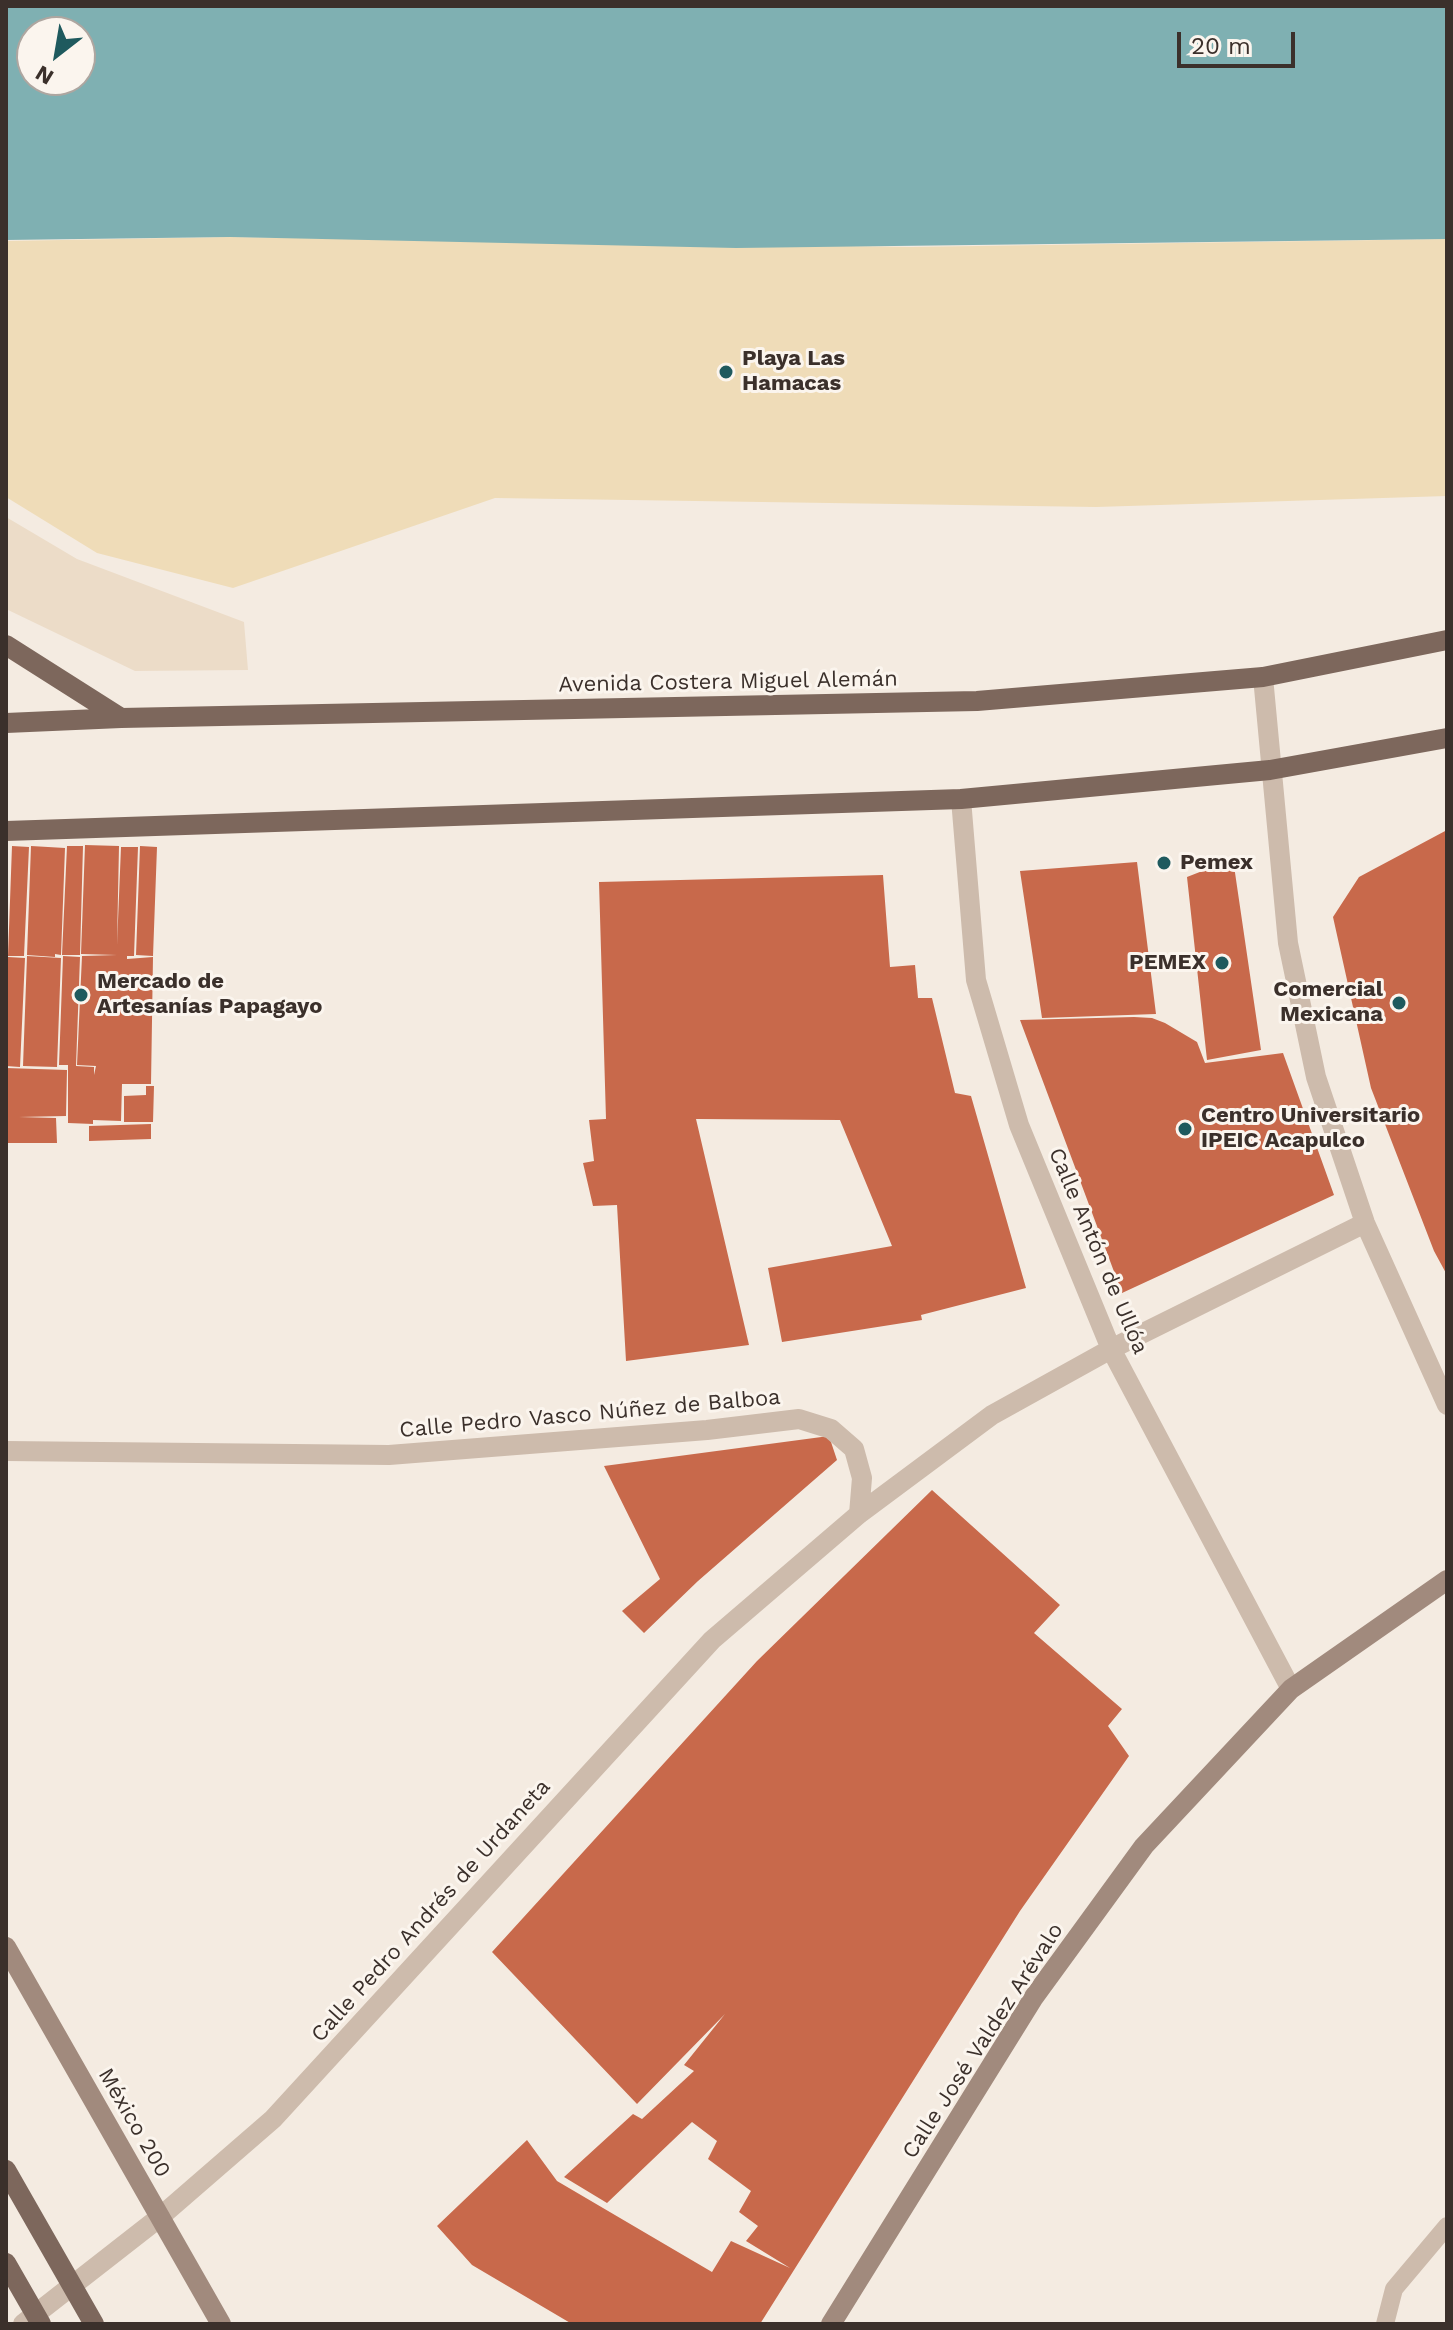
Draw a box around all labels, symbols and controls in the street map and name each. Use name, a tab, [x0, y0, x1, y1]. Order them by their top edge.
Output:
north arrow	[16, 16, 96, 96]
scale bar	[1181, 16, 1299, 66]
text: 20 m	[1191, 32, 1251, 60]
text: N	[31, 60, 58, 90]
place label: Playa Las Hamacas	[742, 346, 845, 398]
marker: Playa Las Hamacas	[717, 363, 735, 381]
street label: Avenida Costera Miguel Alemán	[558, 666, 898, 698]
place label: Pemex	[1180, 850, 1253, 876]
marker: Pemex	[1155, 854, 1173, 872]
place label: PEMEX	[1129, 950, 1206, 976]
marker: PEMEX	[1213, 954, 1231, 972]
place label: Mercado de Artesanías Papagayo	[97, 969, 322, 1020]
place label: Comercial Mexicana	[1273, 977, 1383, 1028]
marker: Mercado de Artesanías Papagayo	[72, 986, 90, 1004]
marker: Comercial Mexicana	[1390, 994, 1408, 1012]
place label: Centro Universitario IPEIC Acapulco	[1201, 1103, 1420, 1154]
marker: Centro Universitario IPEIC Acapulco	[1176, 1120, 1194, 1138]
street label: Calle Antón de Ullóa	[1043, 1144, 1153, 1358]
street label: Calle Pedro Vasco Núñez de Balboa	[398, 1384, 782, 1444]
street label: Calle Pedro Andrés de Urdaneta	[306, 1774, 556, 2048]
street label: Calle José Valdez Arévalo	[897, 1918, 1069, 2164]
street label: México 200	[92, 2064, 176, 2182]

